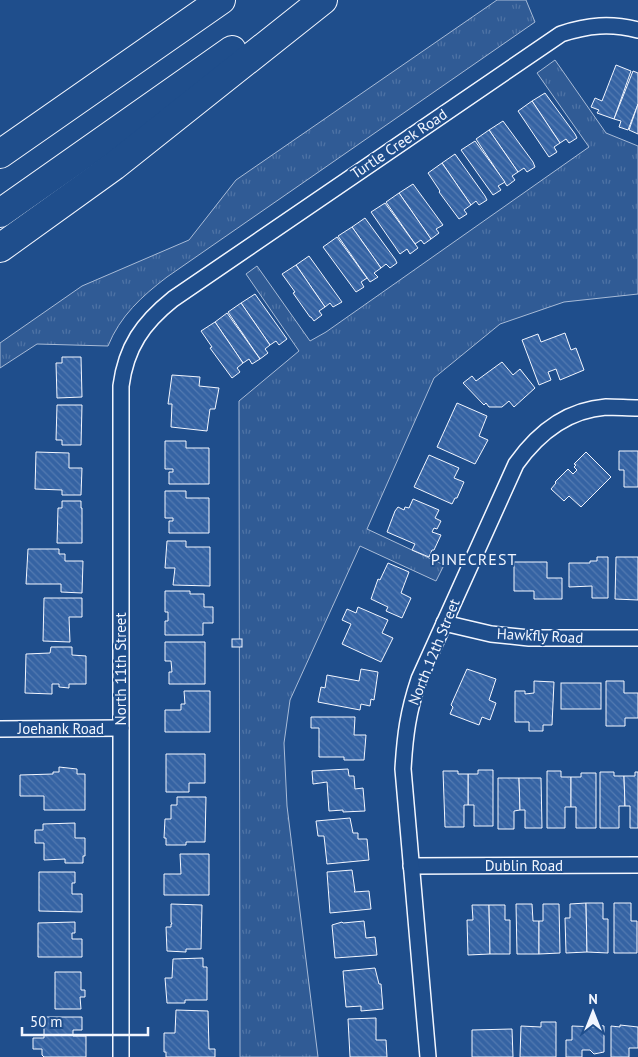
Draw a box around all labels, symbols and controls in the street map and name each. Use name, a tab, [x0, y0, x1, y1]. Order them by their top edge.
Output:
street label: Turtle Creek Road	[347, 104, 451, 183]
district label: PINECREST	[431, 549, 517, 569]
street label: North 12th Street	[404, 596, 463, 708]
street label: North 11th Street	[111, 613, 130, 725]
street label: Hawkfly Road	[496, 624, 584, 647]
street label: Joehank Road	[17, 719, 104, 738]
street label: Dublin Road	[485, 856, 563, 875]
north arrow	[568, 987, 618, 1037]
text: N	[588, 990, 598, 1008]
scale bar	[22, 1004, 149, 1036]
text: 50 m	[30, 1012, 63, 1031]

